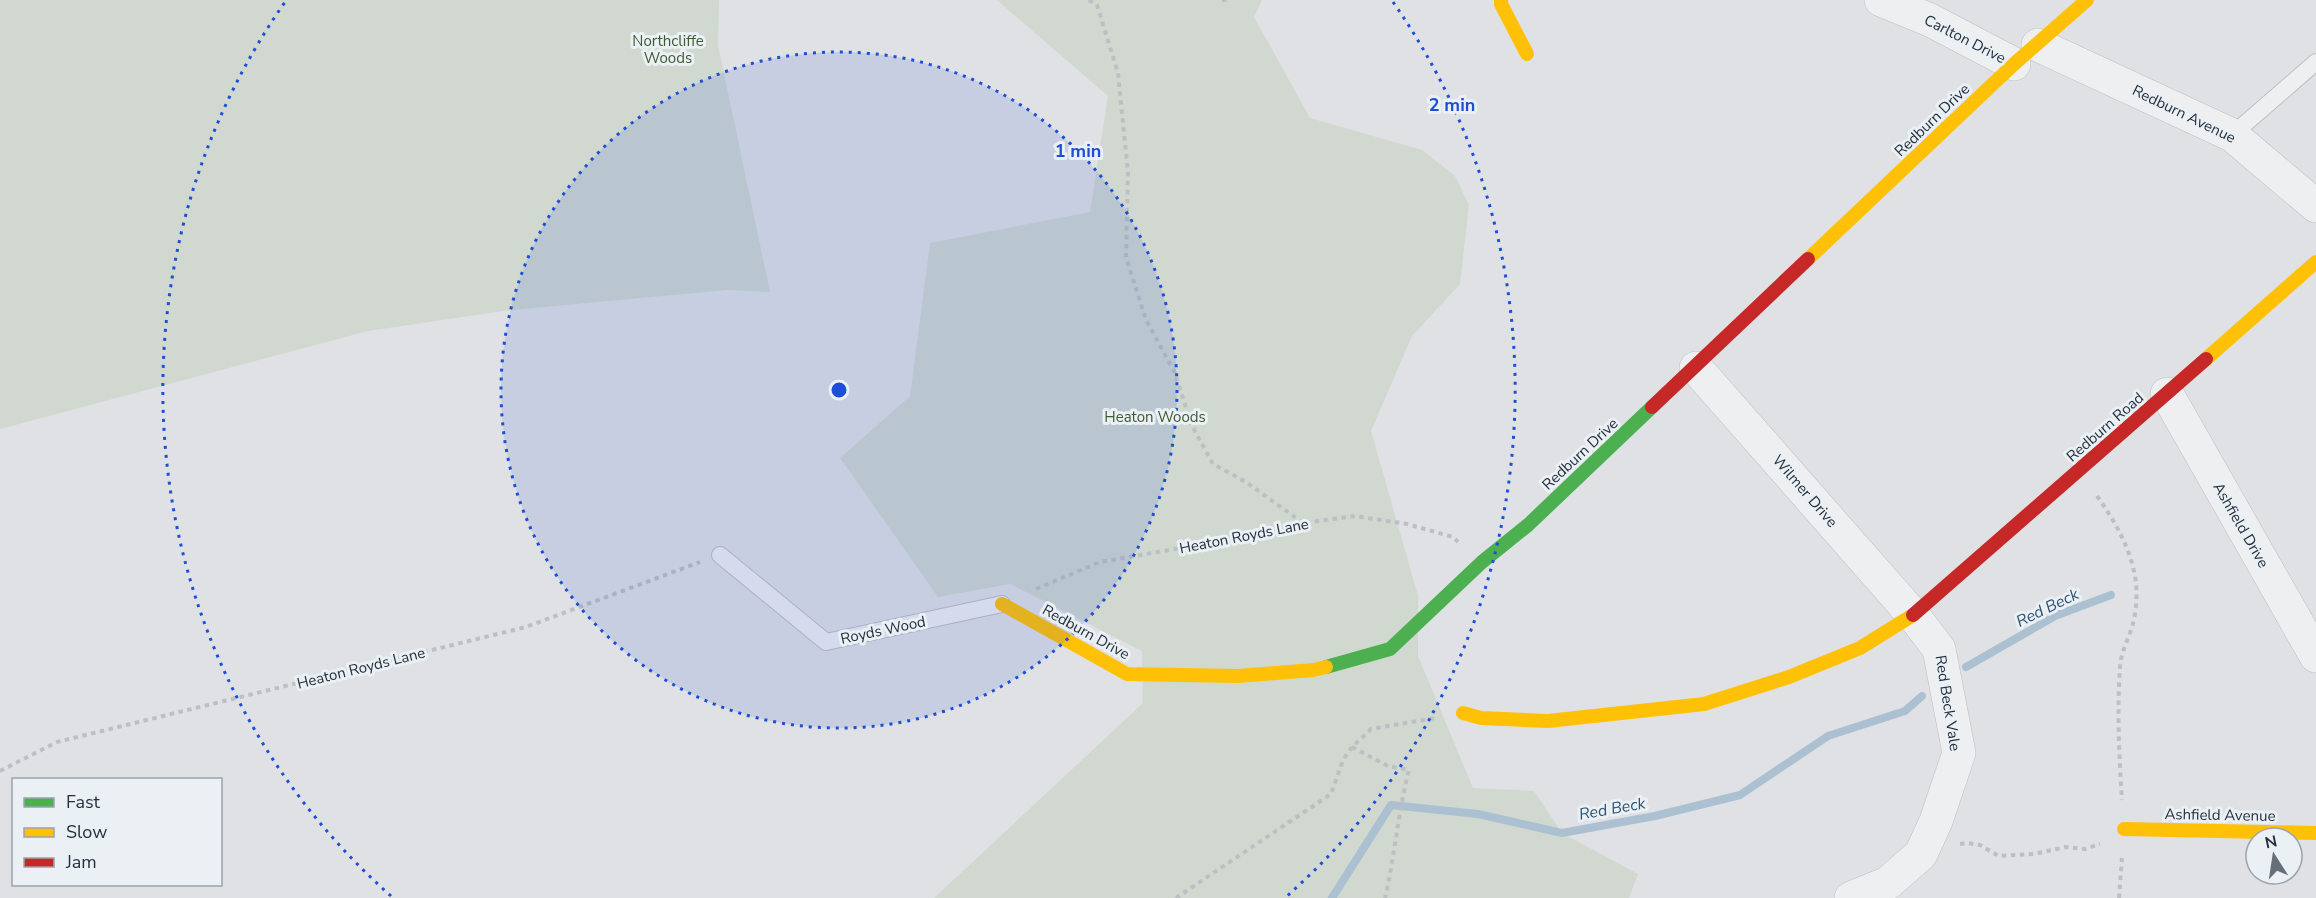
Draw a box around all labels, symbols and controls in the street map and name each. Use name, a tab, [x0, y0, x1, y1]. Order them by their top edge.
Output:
street label: Carlton Drive	[1921, 10, 2009, 68]
park label: Northcliffe Woods	[632, 31, 704, 68]
street label: Redburn Drive	[1890, 79, 1974, 161]
street label: Redburn Avenue	[2129, 80, 2239, 148]
text: 2 min	[1429, 93, 1475, 117]
text: 1 min	[1055, 139, 1101, 163]
centre of rings	[829, 380, 849, 400]
street label: Redburn Road	[2062, 388, 2148, 466]
park label: Heaton Woods	[1104, 407, 1206, 427]
street label: Redburn Drive	[1538, 414, 1622, 494]
street label: Wilmer Drive	[1768, 450, 1842, 532]
street label: Ashfield Drive	[2208, 479, 2274, 571]
street label: Heaton Royds Lane	[1178, 514, 1310, 558]
water label: Red Beck	[2012, 583, 2083, 633]
street label: Redburn Drive	[1039, 600, 1133, 664]
street label: Royds Wood	[839, 611, 927, 649]
street label: Heaton Royds Lane	[295, 642, 427, 694]
street label: Red Beck Vale	[1931, 654, 1965, 752]
legend	[12, 778, 222, 886]
text: Fast	[66, 790, 101, 814]
water label: Red Beck	[1577, 792, 1648, 826]
street label: Ashfield Avenue	[2164, 804, 2276, 826]
text: Slow	[66, 820, 107, 844]
north arrow	[2244, 826, 2304, 886]
text: N	[2263, 830, 2279, 854]
text: Jam	[65, 850, 97, 874]

